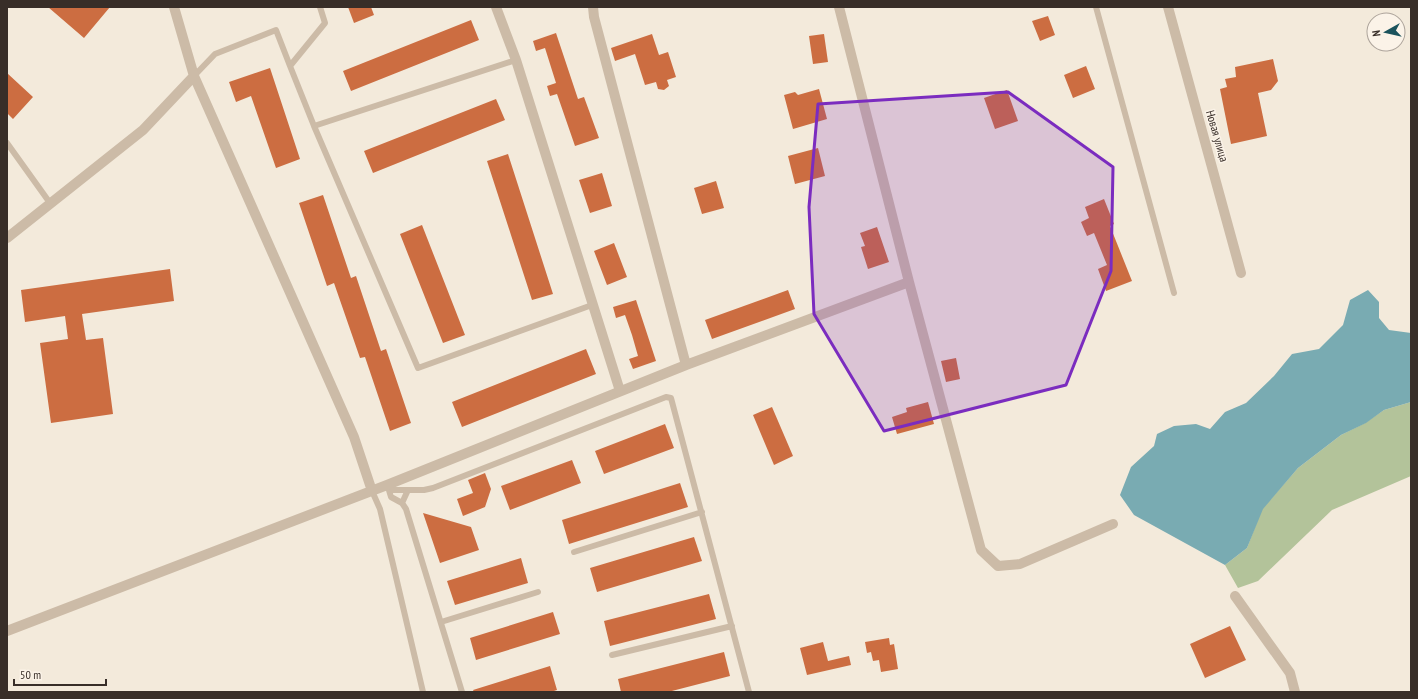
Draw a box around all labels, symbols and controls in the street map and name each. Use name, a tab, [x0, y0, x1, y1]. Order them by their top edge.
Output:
north arrow	[1366, 12, 1406, 52]
text: N	[1369, 29, 1383, 37]
street label: Новая улица	[1203, 108, 1232, 164]
scale bar	[14, 661, 106, 687]
text: 50 m	[20, 667, 41, 682]

